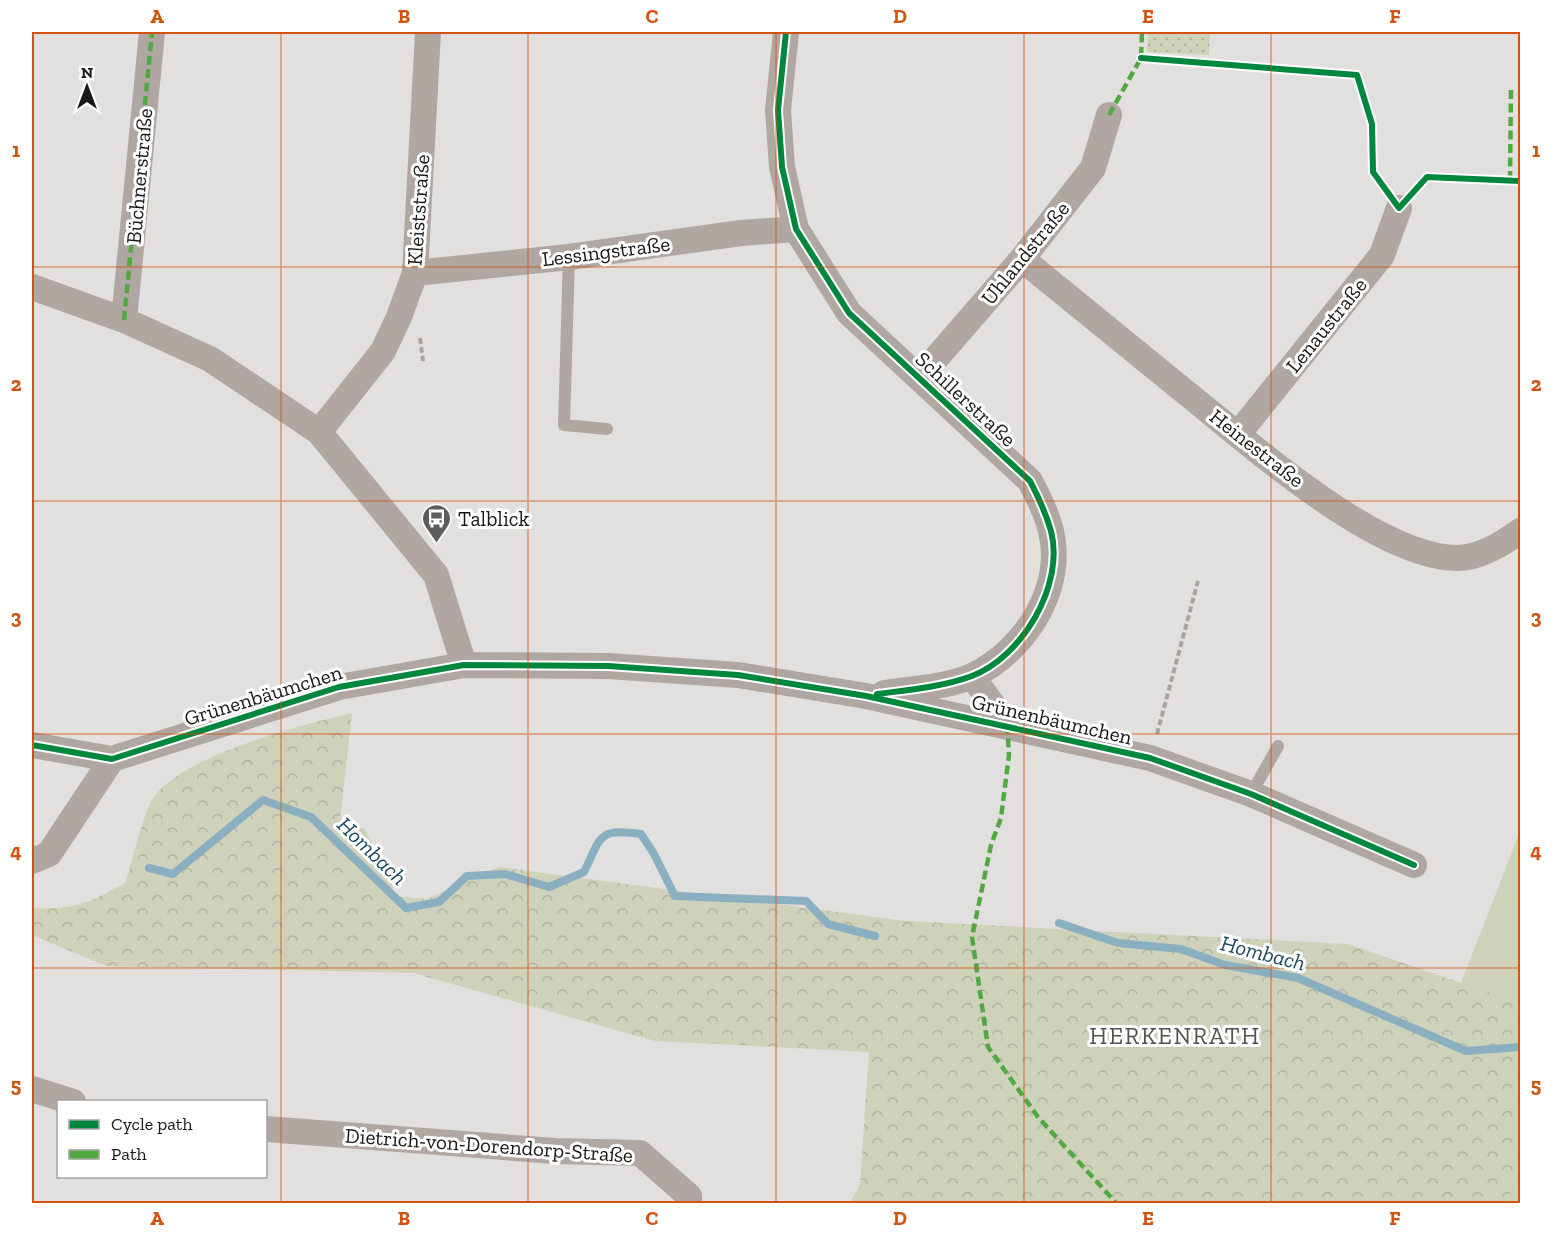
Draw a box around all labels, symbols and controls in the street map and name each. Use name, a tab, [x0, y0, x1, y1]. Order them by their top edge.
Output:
text: A	[150, 4, 164, 28]
text: B	[398, 4, 410, 28]
text: C	[646, 4, 659, 28]
text: D	[893, 4, 907, 28]
text: E	[1142, 4, 1154, 28]
text: F	[1389, 4, 1401, 28]
north arrow	[57, 57, 117, 117]
text: N	[81, 63, 93, 82]
street label: Büchnerstraße	[121, 107, 157, 245]
text: 1	[12, 138, 20, 162]
text: 1	[1532, 138, 1540, 162]
street label: Kleiststraße	[402, 153, 434, 266]
street label: Uhlandstraße	[976, 196, 1074, 310]
street label: Lessingstraße	[541, 231, 671, 271]
street label: Lenaustraße	[1280, 272, 1372, 377]
street label: Schillerstraße	[911, 346, 1021, 452]
text: 2	[11, 372, 22, 396]
text: 2	[1531, 372, 1542, 396]
street label: Heinestraße	[1205, 404, 1309, 493]
bus stop icon: Talblick	[421, 502, 453, 544]
place label: Talblick	[458, 506, 530, 531]
text: 3	[11, 605, 22, 629]
text: 3	[1531, 605, 1542, 629]
street label: Grünenbäumchen	[181, 659, 345, 731]
street label: Grünenbäumchen	[969, 688, 1135, 750]
water label: Hombach	[332, 811, 412, 891]
text: 4	[10, 839, 22, 863]
text: 4	[1530, 839, 1542, 863]
water label: Hombach	[1218, 929, 1308, 977]
district label: HERKENRATH	[1089, 1021, 1261, 1050]
text: 5	[11, 1073, 21, 1097]
text: 5	[1531, 1073, 1541, 1097]
legend	[57, 1100, 267, 1178]
text: Cycle path	[111, 1113, 193, 1135]
street label: Dietrich-von-Dorendorp-Straße	[344, 1122, 634, 1168]
text: Path	[111, 1143, 147, 1165]
text: A	[150, 1206, 164, 1230]
text: B	[398, 1206, 410, 1230]
text: C	[646, 1206, 659, 1230]
text: D	[893, 1206, 907, 1230]
text: E	[1142, 1206, 1154, 1230]
text: F	[1389, 1206, 1401, 1230]

